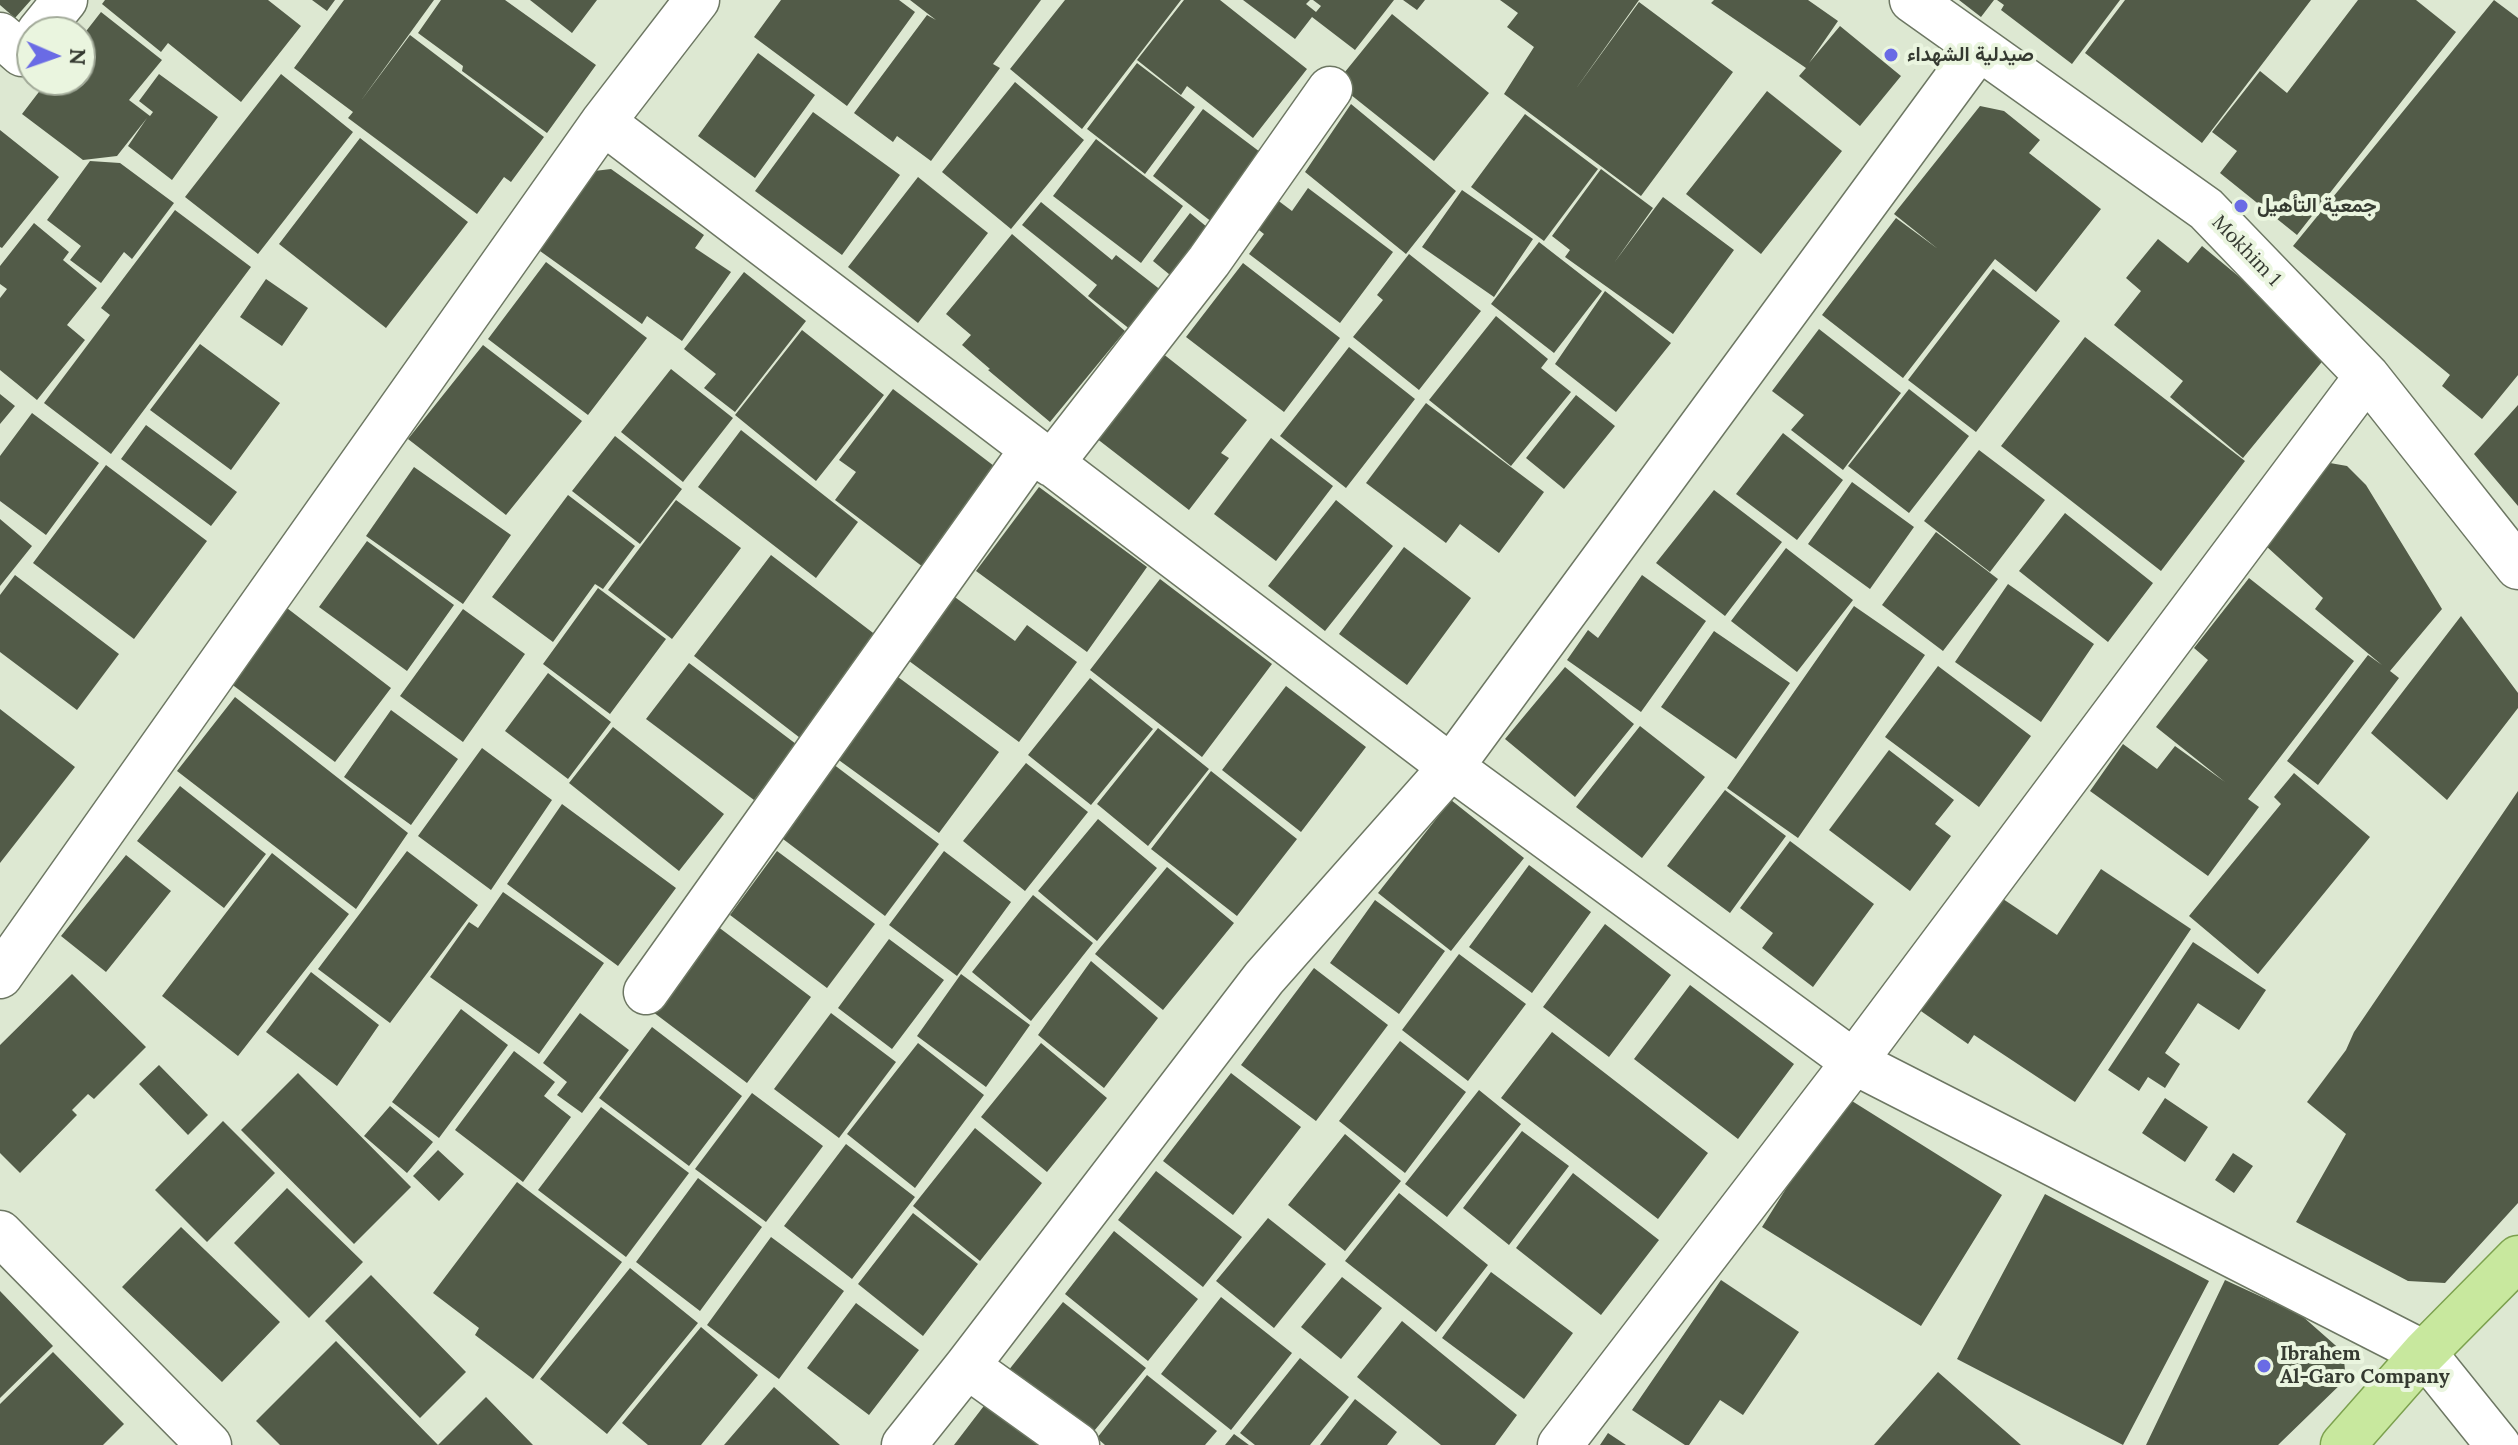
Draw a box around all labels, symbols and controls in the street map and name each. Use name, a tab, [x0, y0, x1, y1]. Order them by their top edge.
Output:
north arrow	[16, 16, 96, 96]
place label: صيدلية الشهداء	[1907, 43, 2034, 67]
marker: صيدلية الشهداء	[1882, 46, 1900, 64]
text: N	[64, 48, 92, 66]
place label: جمعية التأهيل	[2257, 194, 2377, 218]
marker: جمعية التأهيل	[2232, 197, 2250, 215]
street label: Mokhim 1	[2207, 211, 2285, 291]
place label: Ibrahem Al-Garo Company	[2280, 1342, 2450, 1389]
marker: Ibrahem Al-Garo Company	[2255, 1357, 2273, 1375]

